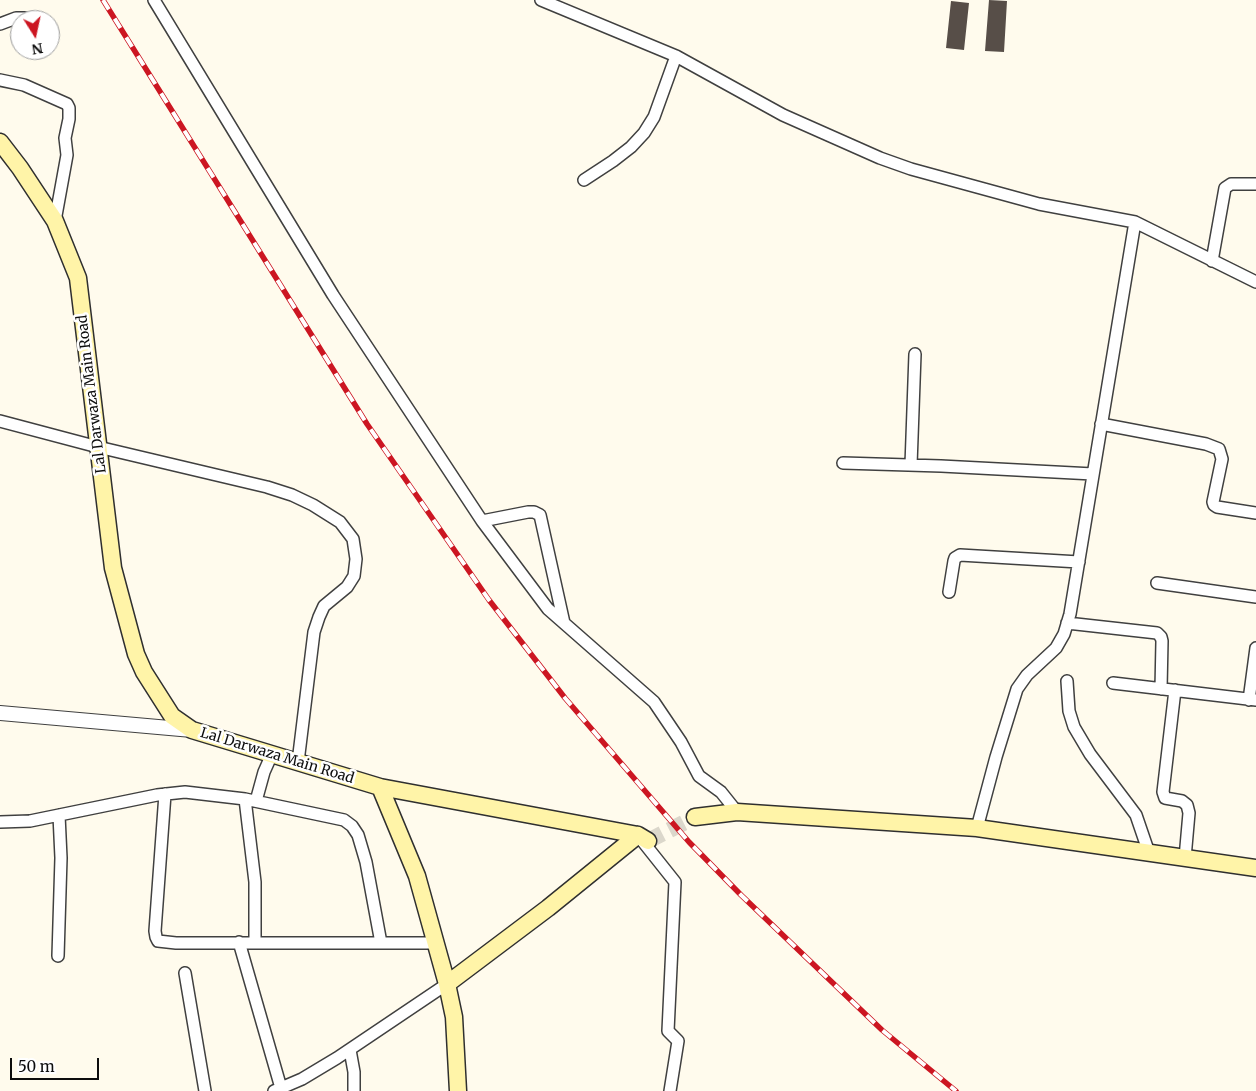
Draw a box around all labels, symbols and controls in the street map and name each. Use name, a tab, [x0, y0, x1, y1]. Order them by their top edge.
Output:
north arrow	[10, 10, 60, 60]
text: N	[30, 39, 44, 59]
street label: Lal Darwaza Main Road	[74, 314, 110, 474]
street label: Lal Darwaza Main Road	[198, 725, 356, 787]
scale bar	[12, 1048, 101, 1080]
text: 50 m	[18, 1057, 55, 1076]

